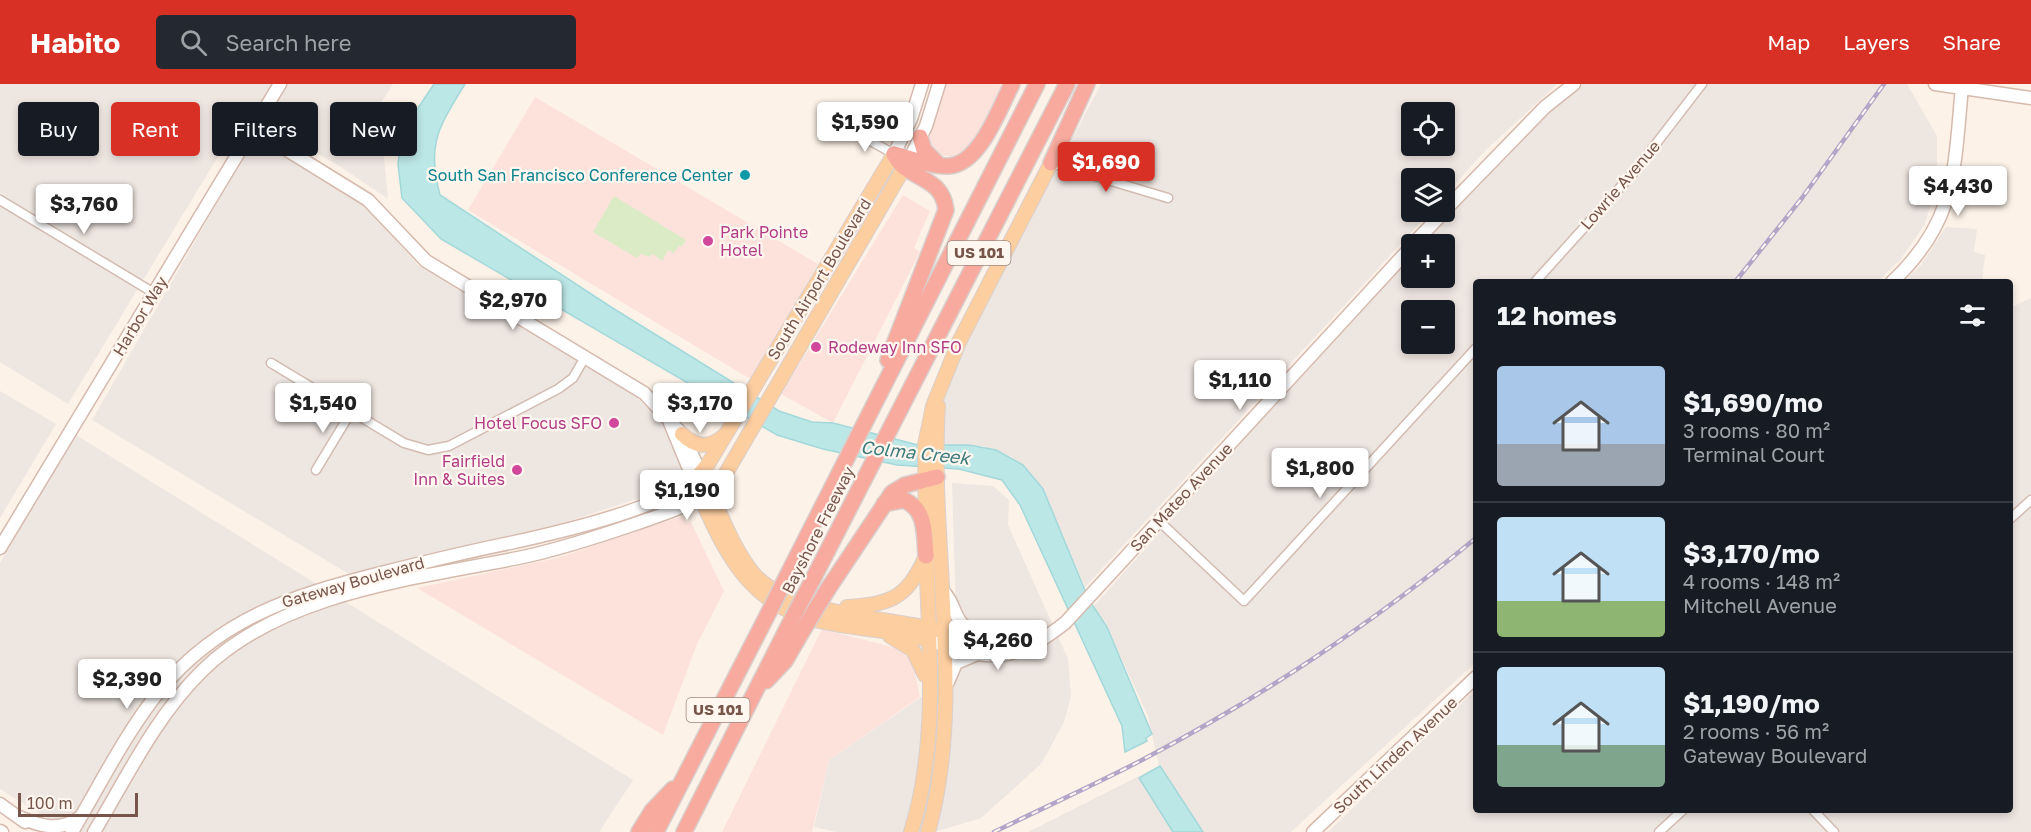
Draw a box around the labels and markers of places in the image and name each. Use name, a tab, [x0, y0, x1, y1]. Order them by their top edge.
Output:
pin: $1,590	[816, 102, 914, 153]
pin: $1,690	[1057, 142, 1155, 193]
place label: South San Francisco Conference Center	[428, 165, 733, 185]
pin: $4,430	[1909, 166, 2007, 217]
marker: South San Francisco Conference Center	[738, 168, 752, 182]
pin: $3,760	[35, 184, 133, 235]
place label: Park Pointe Hotel	[720, 222, 808, 260]
marker: Park Pointe Hotel	[701, 234, 715, 248]
pin: $2,970	[464, 280, 562, 331]
place label: Rodeway Inn SFO	[828, 337, 962, 357]
marker: Rodeway Inn SFO	[809, 340, 823, 354]
pin: $1,110	[1191, 360, 1289, 411]
pin: $1,540	[274, 383, 372, 434]
pin: $3,170	[651, 383, 749, 434]
place label: Hotel Focus SFO	[474, 413, 602, 433]
marker: Hotel Focus SFO	[607, 416, 621, 430]
pin: $1,800	[1271, 448, 1369, 499]
place label: Fairfield Inn & Suites	[413, 451, 505, 489]
marker: Fairfield Inn & Suites	[510, 463, 524, 477]
pin: $1,190	[638, 470, 736, 521]
pin: $4,260	[949, 620, 1047, 671]
pin: $2,390	[78, 659, 176, 710]

